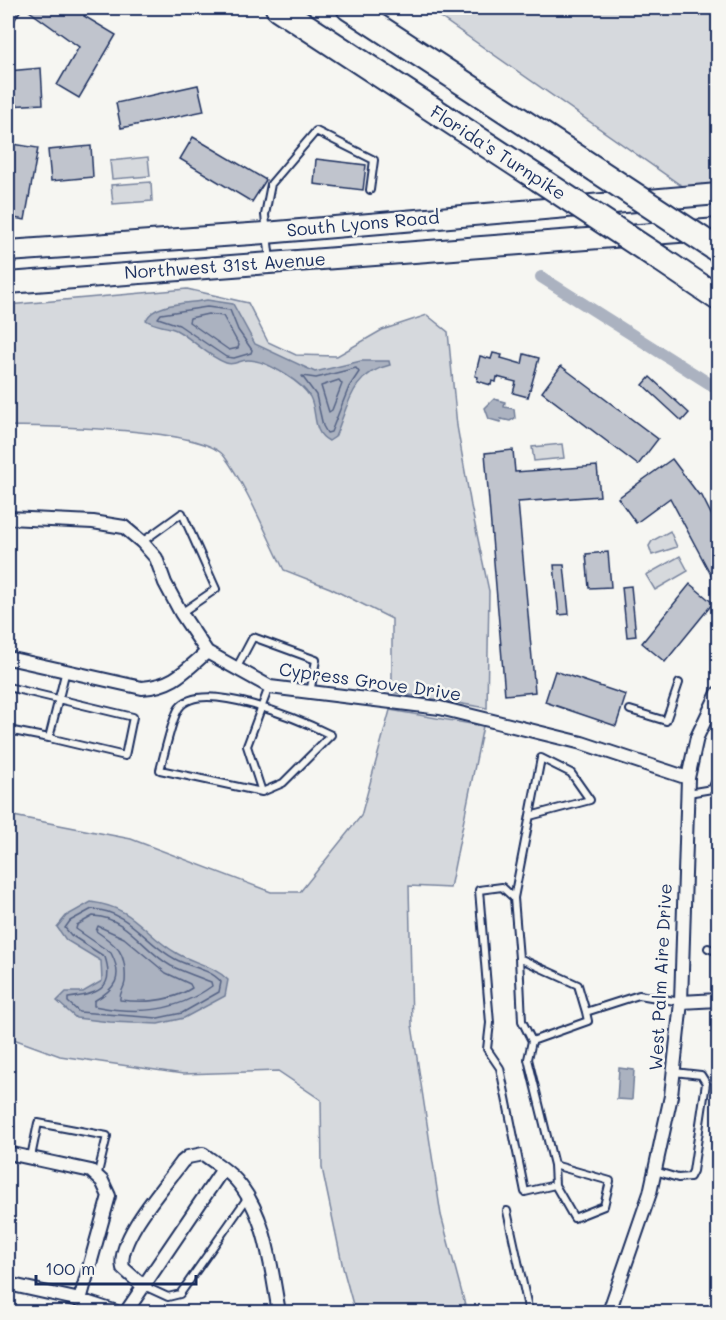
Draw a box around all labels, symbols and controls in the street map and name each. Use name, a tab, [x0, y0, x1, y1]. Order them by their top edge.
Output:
street label: Florida's Turnpike	[426, 99, 571, 205]
street label: South Lyons Road	[285, 204, 440, 242]
street label: Northwest 31st Avenue	[123, 246, 326, 284]
street label: Cypress Grove Drive	[277, 656, 463, 706]
street label: West Palm Aire Drive	[643, 883, 677, 1071]
scale bar	[36, 1248, 196, 1286]
text: 100 m	[45, 1256, 95, 1280]

